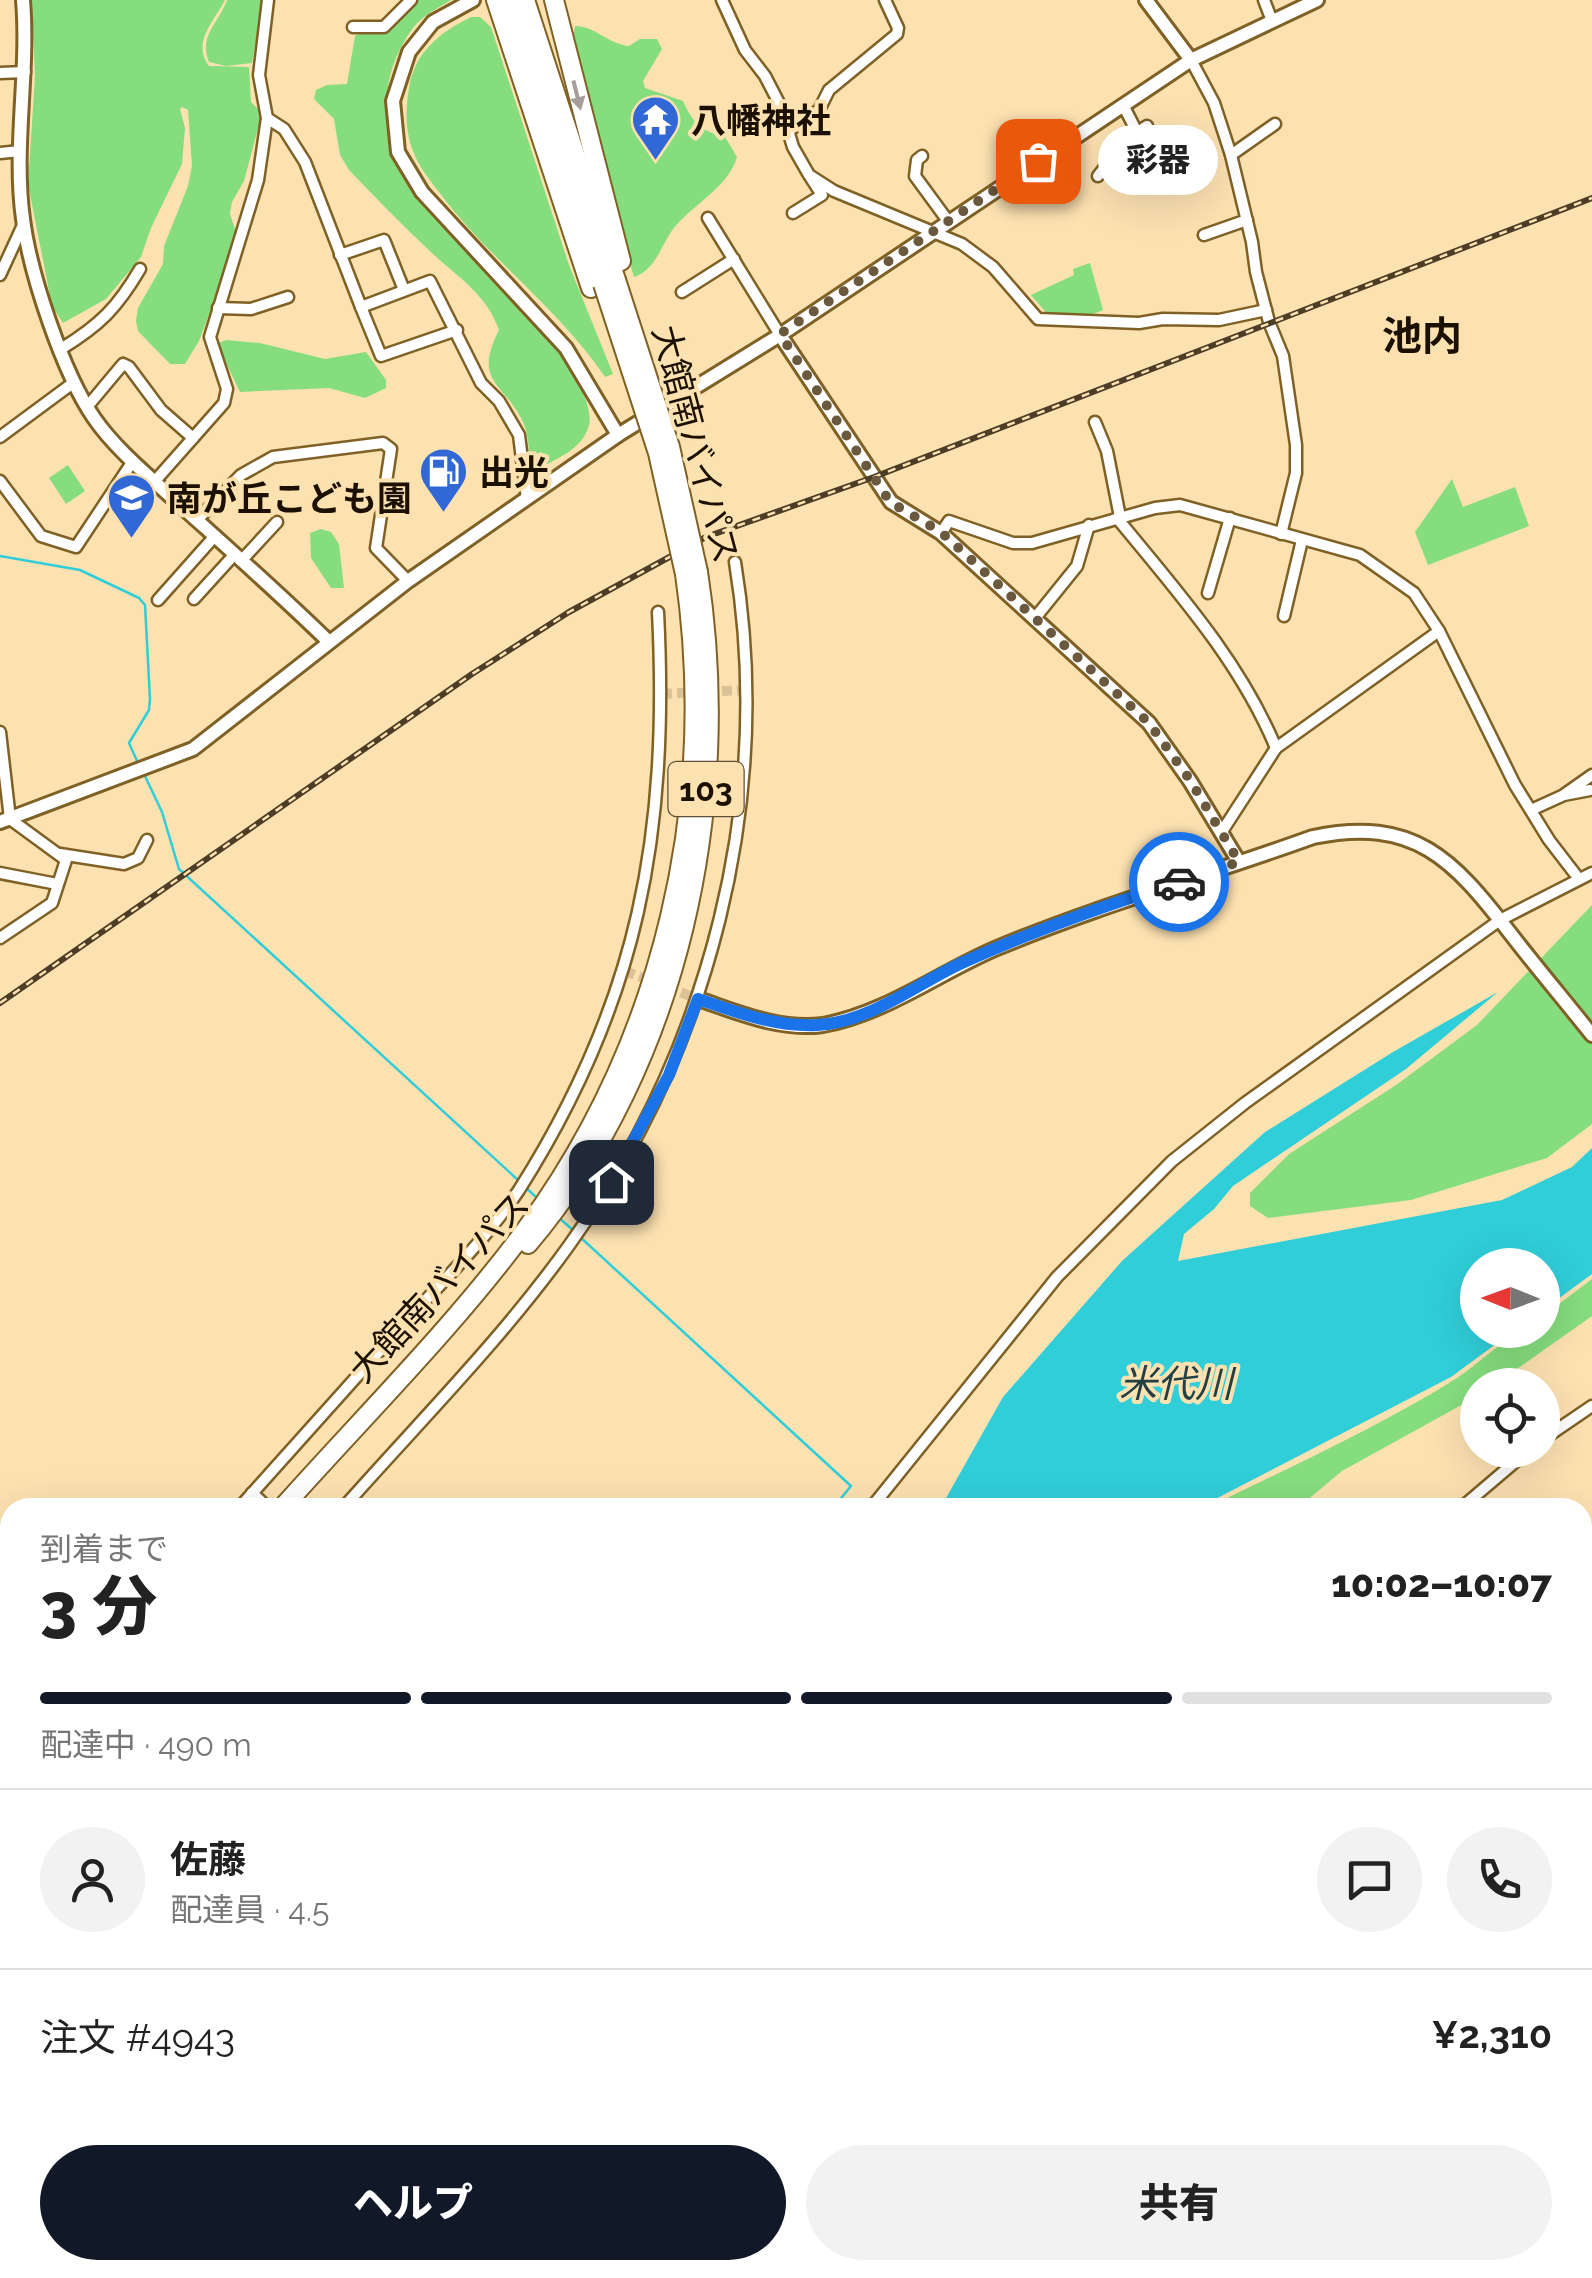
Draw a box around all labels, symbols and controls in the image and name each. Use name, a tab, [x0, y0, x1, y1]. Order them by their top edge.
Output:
one-way arrow	[570, 80, 585, 111]
temple icon: 八幡神社	[630, 94, 682, 162]
place label: 八幡神社	[691, 100, 831, 141]
pin	[996, 119, 1081, 204]
callout: 彩器	[1098, 126, 1218, 196]
icon: bag	[1011, 134, 1066, 189]
text: 彩器	[1126, 141, 1190, 178]
district label: 池内	[1382, 312, 1462, 359]
street label: 大館南バイパス	[645, 321, 747, 567]
fuel station icon: 出光	[418, 446, 470, 514]
place label: 出光	[479, 452, 549, 493]
school or university icon: 南が丘こども園	[106, 472, 158, 540]
place label: 南が丘こども園	[167, 478, 412, 519]
road number: 103	[668, 762, 744, 816]
courier	[1129, 832, 1229, 932]
icon: car	[1152, 855, 1207, 910]
pin	[569, 1140, 654, 1225]
icon: home	[584, 1155, 639, 1210]
street label: 大館南バイパス	[341, 1184, 537, 1390]
north arrow	[1460, 1248, 1560, 1348]
map controls	[1460, 1248, 1560, 1468]
water label: 米代川	[1119, 1361, 1237, 1406]
button: locate	[1460, 1368, 1560, 1468]
text: 到着まで	[40, 1530, 168, 1567]
text: 10:02–10:07	[1331, 1561, 1552, 1606]
text: 3 分	[40, 1568, 157, 1644]
text: 配達中 · 490 m	[40, 1726, 252, 1763]
button: person	[40, 1827, 145, 1932]
button: chat	[1317, 1827, 1422, 1932]
button: phone	[1447, 1827, 1552, 1932]
text: 佐藤	[170, 1837, 246, 1882]
text: 配達員 · 4.5	[170, 1891, 329, 1928]
text: ¥2,310	[1431, 2012, 1552, 2057]
text: 注文 #4943	[40, 2015, 235, 2060]
button: ヘルプ	[40, 2145, 786, 2260]
button: 共有	[806, 2145, 1552, 2260]

